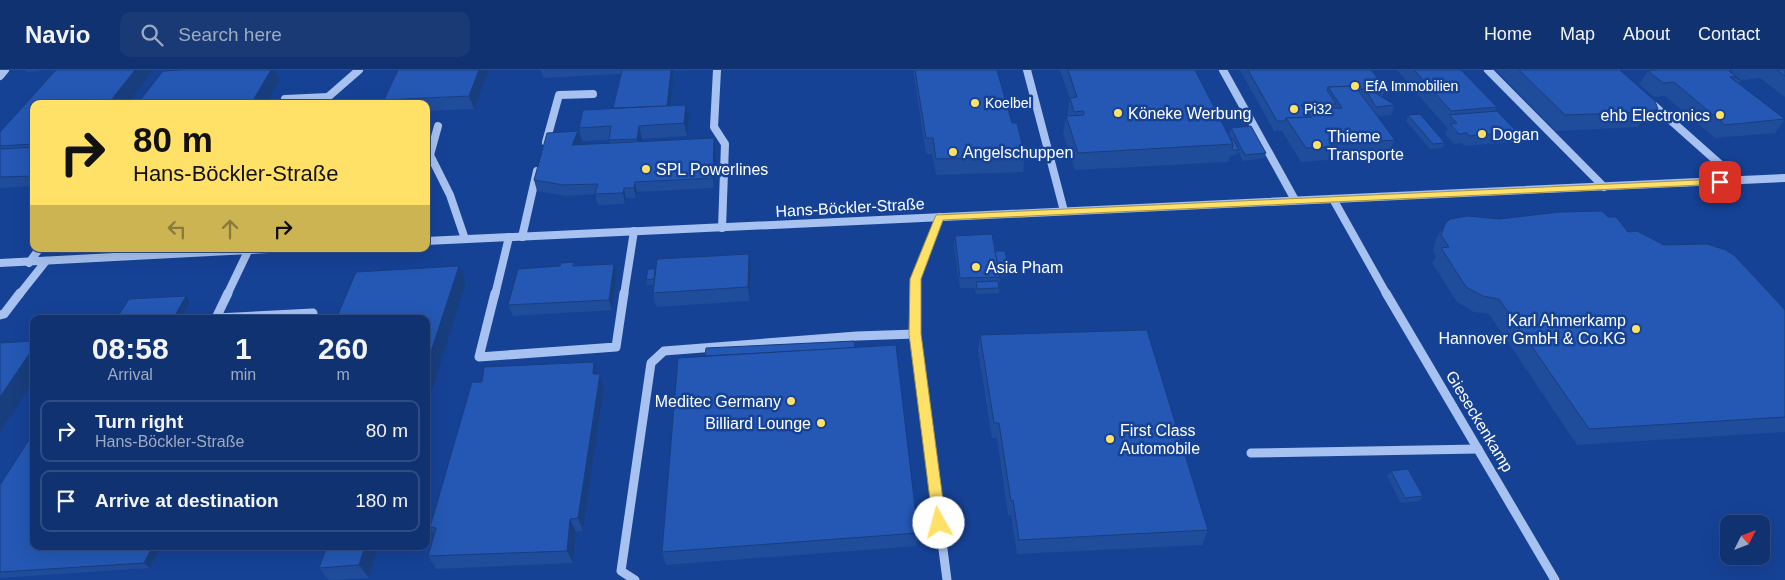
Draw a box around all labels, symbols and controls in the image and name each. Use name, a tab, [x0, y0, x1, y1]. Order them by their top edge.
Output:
search box	[120, 12, 470, 57]
text: Navio	[25, 21, 90, 48]
icon: search	[138, 21, 166, 49]
text: Search here	[178, 24, 282, 45]
text: Home	[1484, 24, 1532, 44]
text: Map	[1560, 24, 1595, 44]
text: About	[1623, 24, 1670, 44]
text: Contact	[1698, 24, 1760, 44]
place label: EfA Immobilien	[1365, 78, 1458, 94]
marker: EfA Immobilien	[1349, 80, 1361, 92]
place label: Koelbel	[985, 95, 1032, 111]
marker: Koelbel	[969, 97, 981, 109]
place label: Pi32	[1304, 101, 1332, 117]
marker: Pi32	[1288, 103, 1300, 115]
place label: Köneke Werbung	[1128, 105, 1251, 122]
marker: Köneke Werbung	[1112, 107, 1124, 119]
place label: ehb Electronics	[1601, 107, 1710, 124]
marker: ehb Electronics	[1714, 109, 1726, 121]
icon: right	[50, 120, 115, 185]
text: 80 m	[133, 120, 213, 159]
place label: Dogan	[1492, 126, 1539, 143]
place label: Thieme Transporte	[1327, 128, 1404, 163]
marker: Dogan	[1476, 128, 1488, 140]
marker: Thieme Transporte	[1311, 139, 1323, 151]
place label: Angelschuppen	[963, 144, 1073, 161]
marker: Angelschuppen	[947, 146, 959, 158]
text: Hans-Böckler-Straße	[133, 161, 338, 186]
place label: SPL Powerlines	[656, 161, 768, 178]
pin	[1699, 161, 1741, 203]
marker: SPL Powerlines	[640, 163, 652, 175]
icon: arrive	[1706, 168, 1734, 196]
street label: Hans-Böckler-Straße	[775, 195, 925, 220]
icon: left	[163, 215, 191, 243]
icon: ahead	[216, 215, 244, 243]
icon: right	[269, 215, 297, 243]
place label: Asia Pham	[986, 259, 1063, 276]
marker: Asia Pham	[970, 261, 982, 273]
place label: Karl Ahmerkamp Hannover GmbH & Co.KG	[1438, 312, 1626, 347]
marker: Karl Ahmerkamp Hannover GmbH & Co.KG	[1630, 323, 1642, 335]
text: 08:58	[92, 332, 169, 365]
text: 1	[235, 332, 252, 365]
text: 260	[318, 332, 368, 365]
text: Arrival	[108, 366, 153, 383]
text: min	[230, 366, 256, 383]
text: m	[336, 366, 350, 383]
street label: Gieseckenkamp	[1443, 368, 1516, 475]
place label: Meditec Germany	[655, 393, 781, 410]
marker: Meditec Germany	[785, 395, 797, 407]
text: Turn right	[95, 411, 183, 432]
place label: Billiard Lounge	[705, 415, 811, 432]
icon: right	[52, 417, 80, 445]
marker: Billiard Lounge	[815, 417, 827, 429]
text: 80 m	[366, 420, 408, 441]
place label: First Class Automobile	[1120, 422, 1200, 457]
text: Hans-Böckler-Straße	[95, 433, 244, 450]
marker: First Class Automobile	[1104, 433, 1116, 445]
icon: arrive	[52, 487, 80, 515]
text: Arrive at destination	[95, 490, 279, 511]
text: 180 m	[355, 490, 408, 511]
position arrow	[912, 496, 964, 548]
north arrow	[1720, 515, 1770, 565]
map controls	[1720, 515, 1770, 565]

